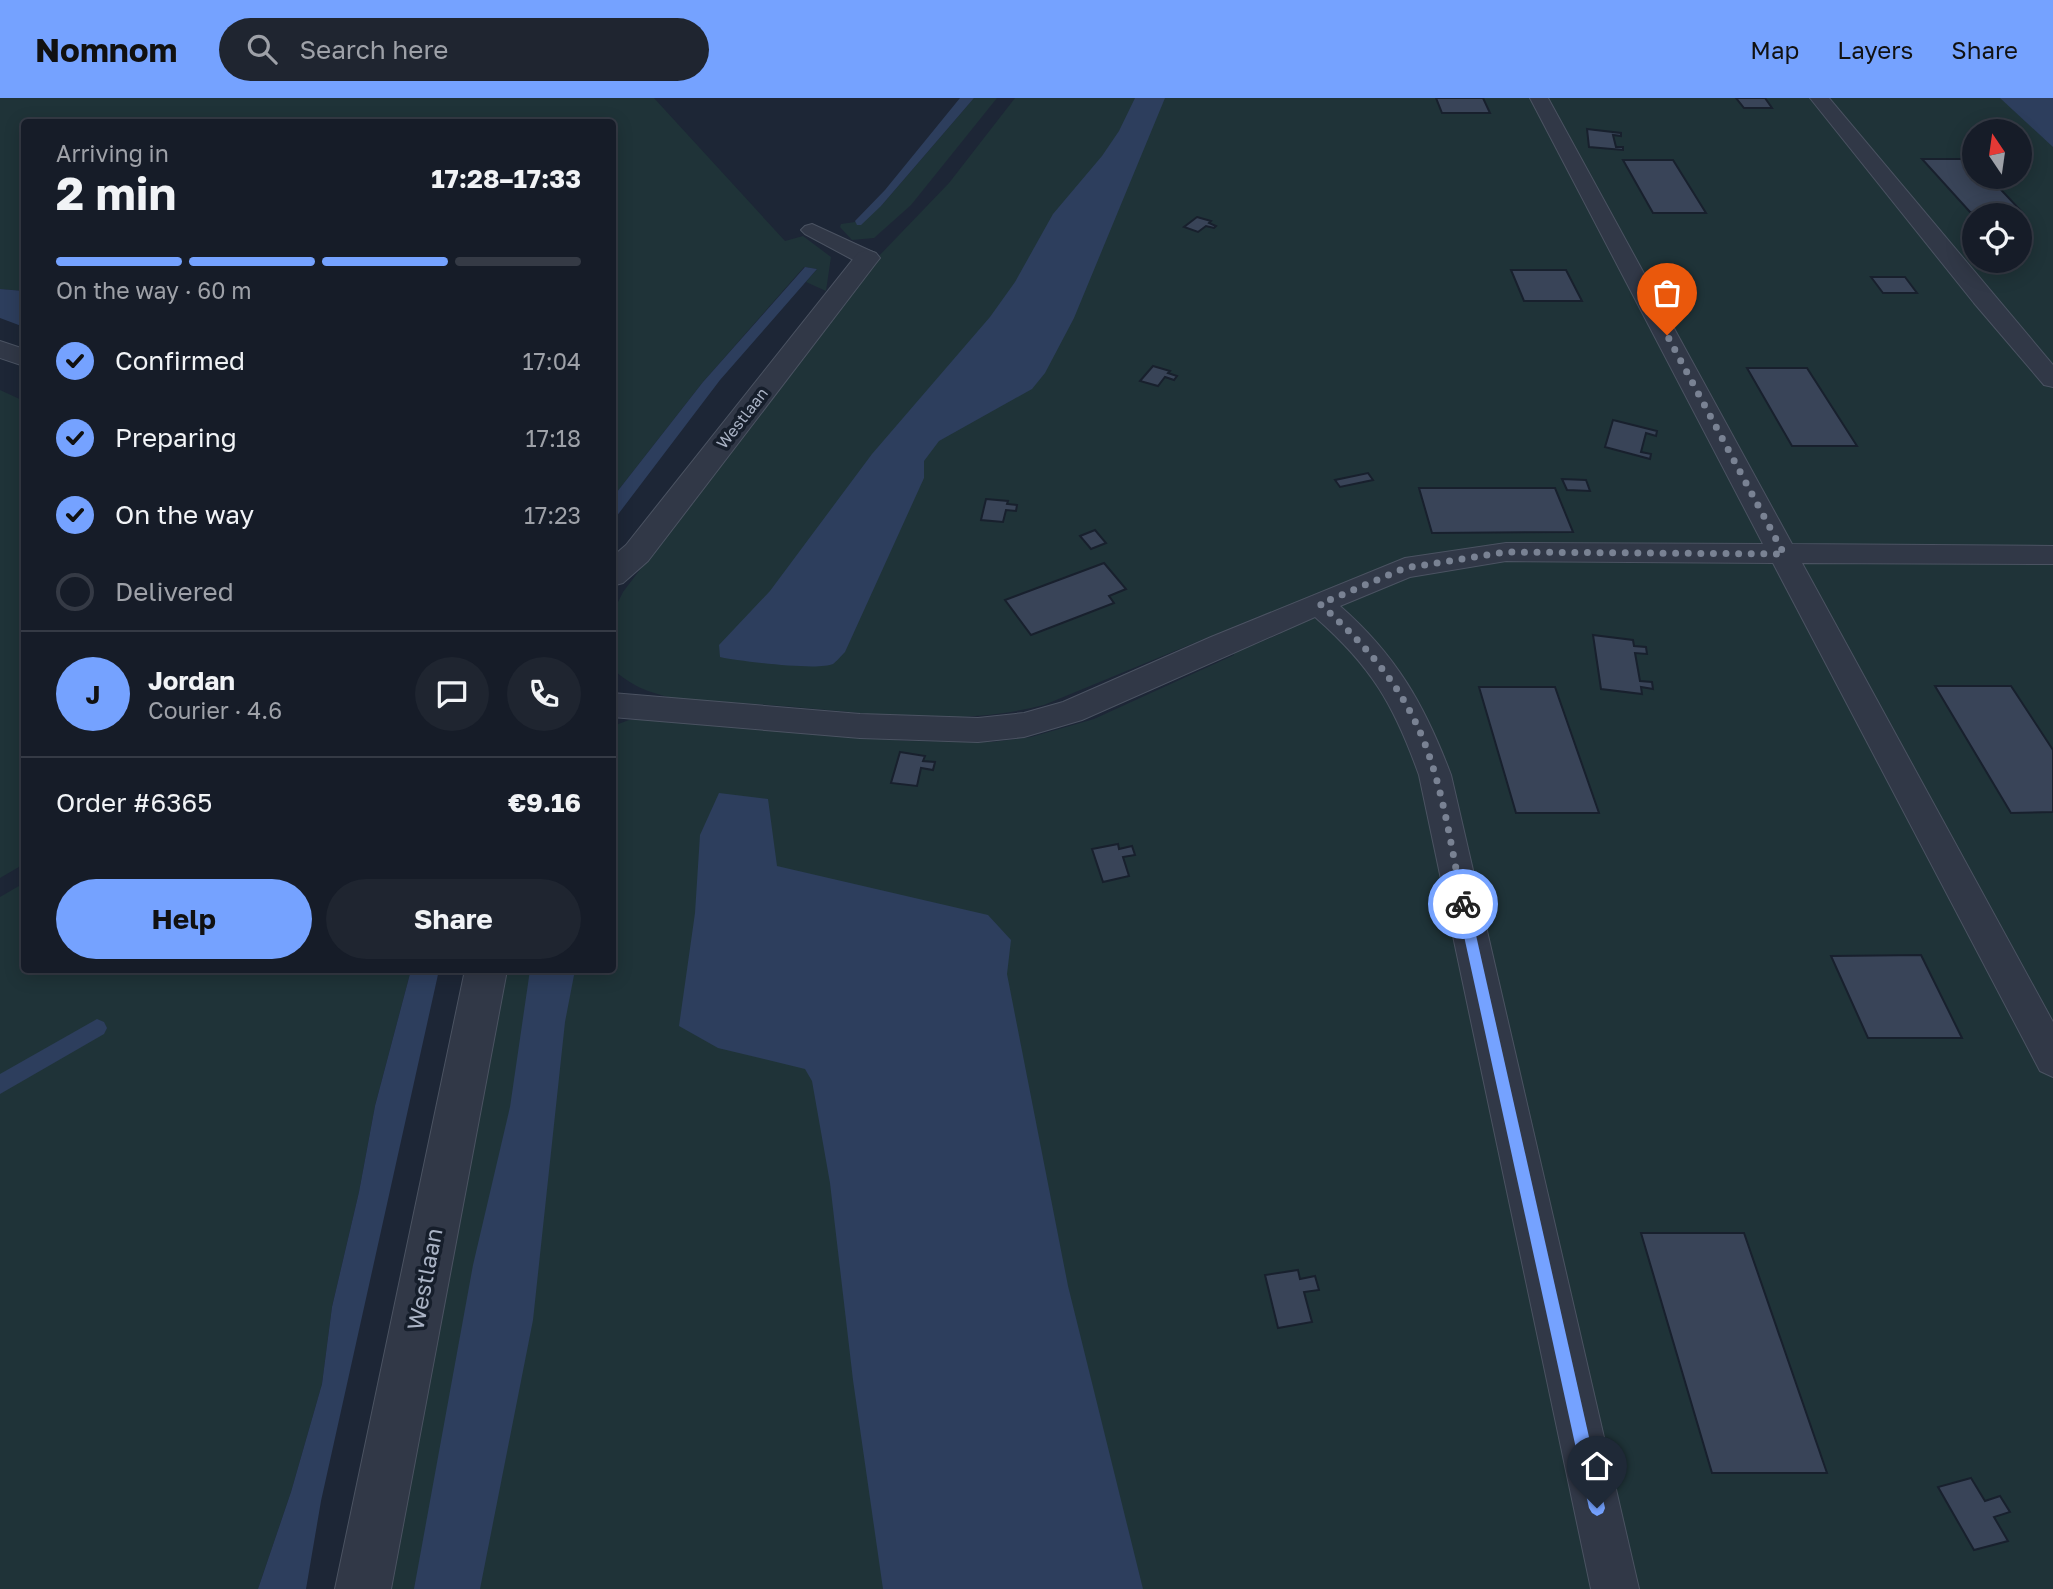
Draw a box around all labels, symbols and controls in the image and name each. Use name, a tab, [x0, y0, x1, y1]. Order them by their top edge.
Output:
search box	[219, 18, 709, 81]
text: Nomnom	[35, 30, 177, 69]
icon: search	[243, 30, 281, 68]
text: Search here	[299, 34, 448, 65]
text: Map	[1750, 35, 1799, 64]
text: Layers	[1837, 35, 1913, 64]
text: Share	[1951, 35, 2018, 64]
north arrow	[1962, 119, 2032, 189]
map controls	[1962, 119, 2032, 273]
text: Arriving in	[56, 139, 169, 167]
text: 17:28–17:33	[431, 163, 581, 194]
text: 2 min	[56, 165, 176, 220]
button: locate	[1962, 203, 2032, 273]
pin	[1637, 263, 1697, 335]
icon: bag	[1648, 274, 1686, 312]
text: On the way · 60 m	[56, 276, 252, 304]
icon: check	[56, 342, 94, 380]
text: Confirmed	[115, 345, 245, 376]
text: 17:04	[522, 347, 581, 375]
street label: Westlaan	[712, 384, 772, 452]
icon: check	[56, 419, 94, 457]
text: Preparing	[115, 422, 237, 453]
text: 17:18	[526, 424, 581, 452]
icon: check	[56, 496, 94, 534]
text: On the way	[115, 499, 254, 530]
text: 17:23	[524, 501, 581, 529]
text: Delivered	[115, 576, 234, 607]
button: chat	[415, 657, 489, 731]
button: phone	[507, 657, 581, 731]
text: Jordan	[148, 665, 235, 696]
text: J	[86, 679, 100, 710]
text: Courier · 4.6	[148, 696, 282, 724]
text: Order #6365	[56, 787, 212, 818]
text: €9.16	[508, 787, 581, 818]
courier	[1428, 869, 1498, 939]
button: Help	[56, 879, 312, 959]
button: Share	[326, 879, 581, 959]
icon: bike	[1444, 885, 1482, 923]
street label: Westlaan	[400, 1226, 448, 1332]
pin	[1567, 1436, 1627, 1508]
icon: home	[1578, 1447, 1616, 1485]

